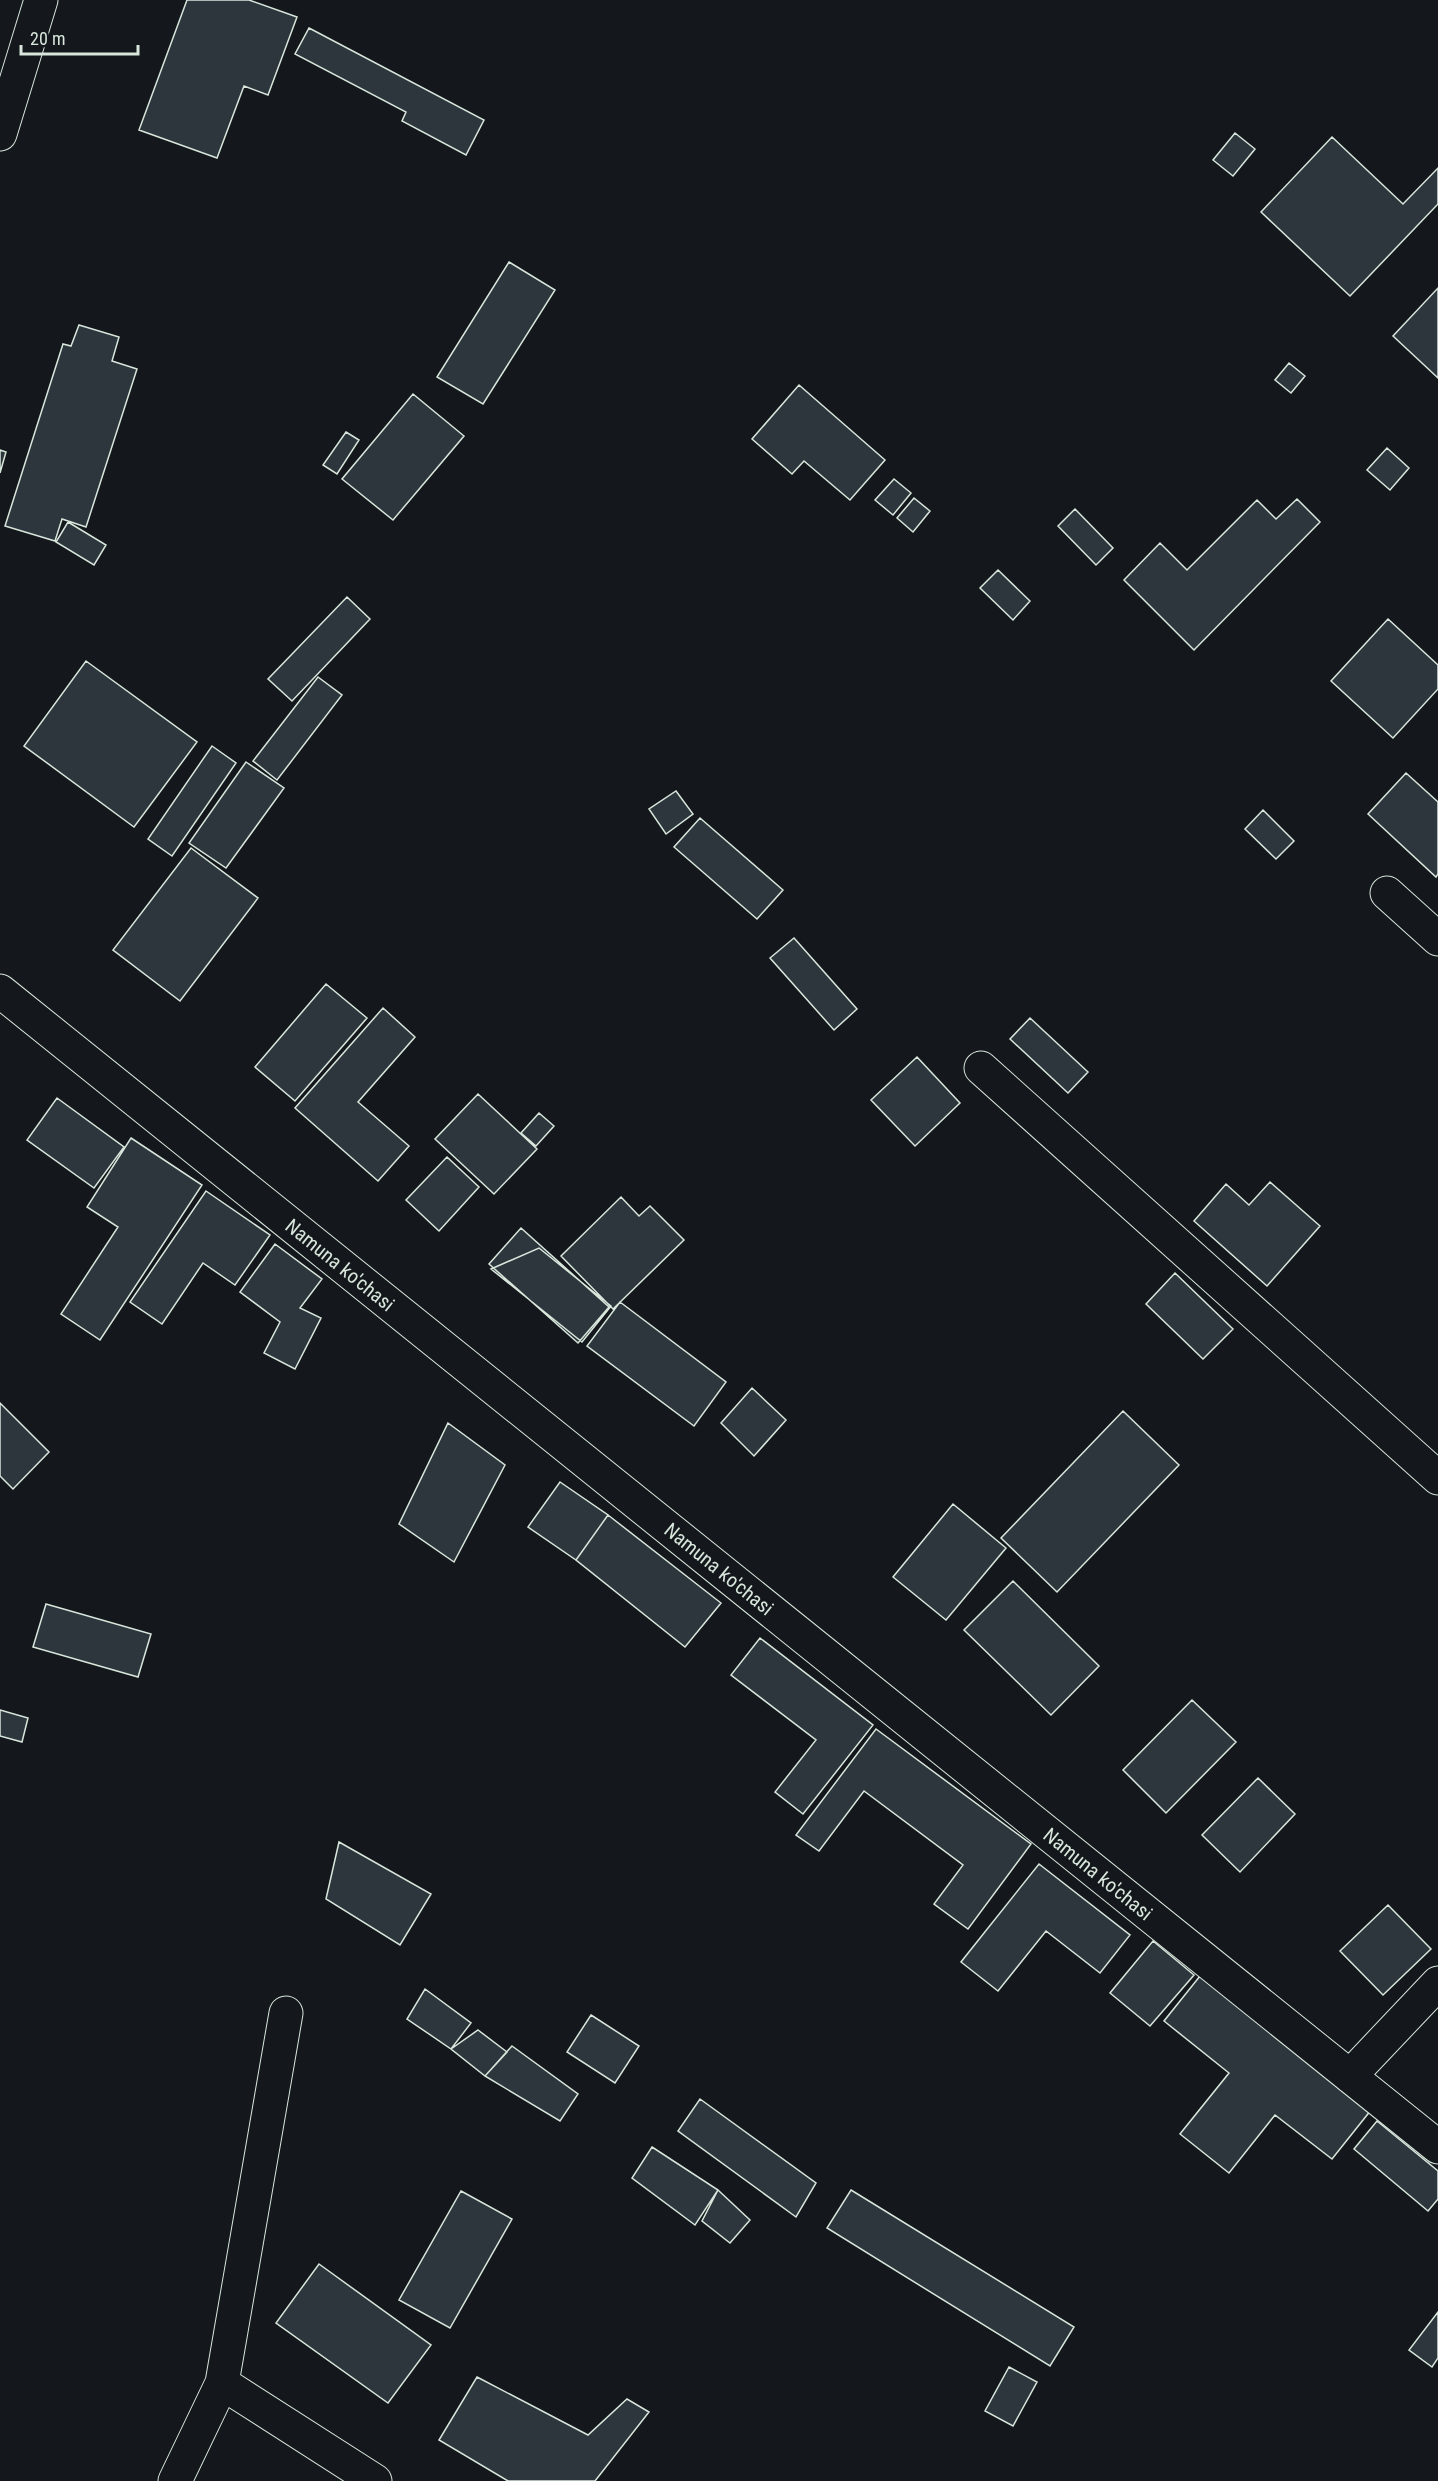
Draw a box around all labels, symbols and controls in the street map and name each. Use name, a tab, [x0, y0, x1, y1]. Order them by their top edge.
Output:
scale bar	[21, 18, 138, 56]
text: 20 m	[30, 28, 65, 49]
street label: Namuna ko'chasi	[281, 1214, 399, 1316]
street label: Namuna ko'chasi	[660, 1518, 778, 1620]
street label: Namuna ko'chasi	[1039, 1823, 1157, 1925]

